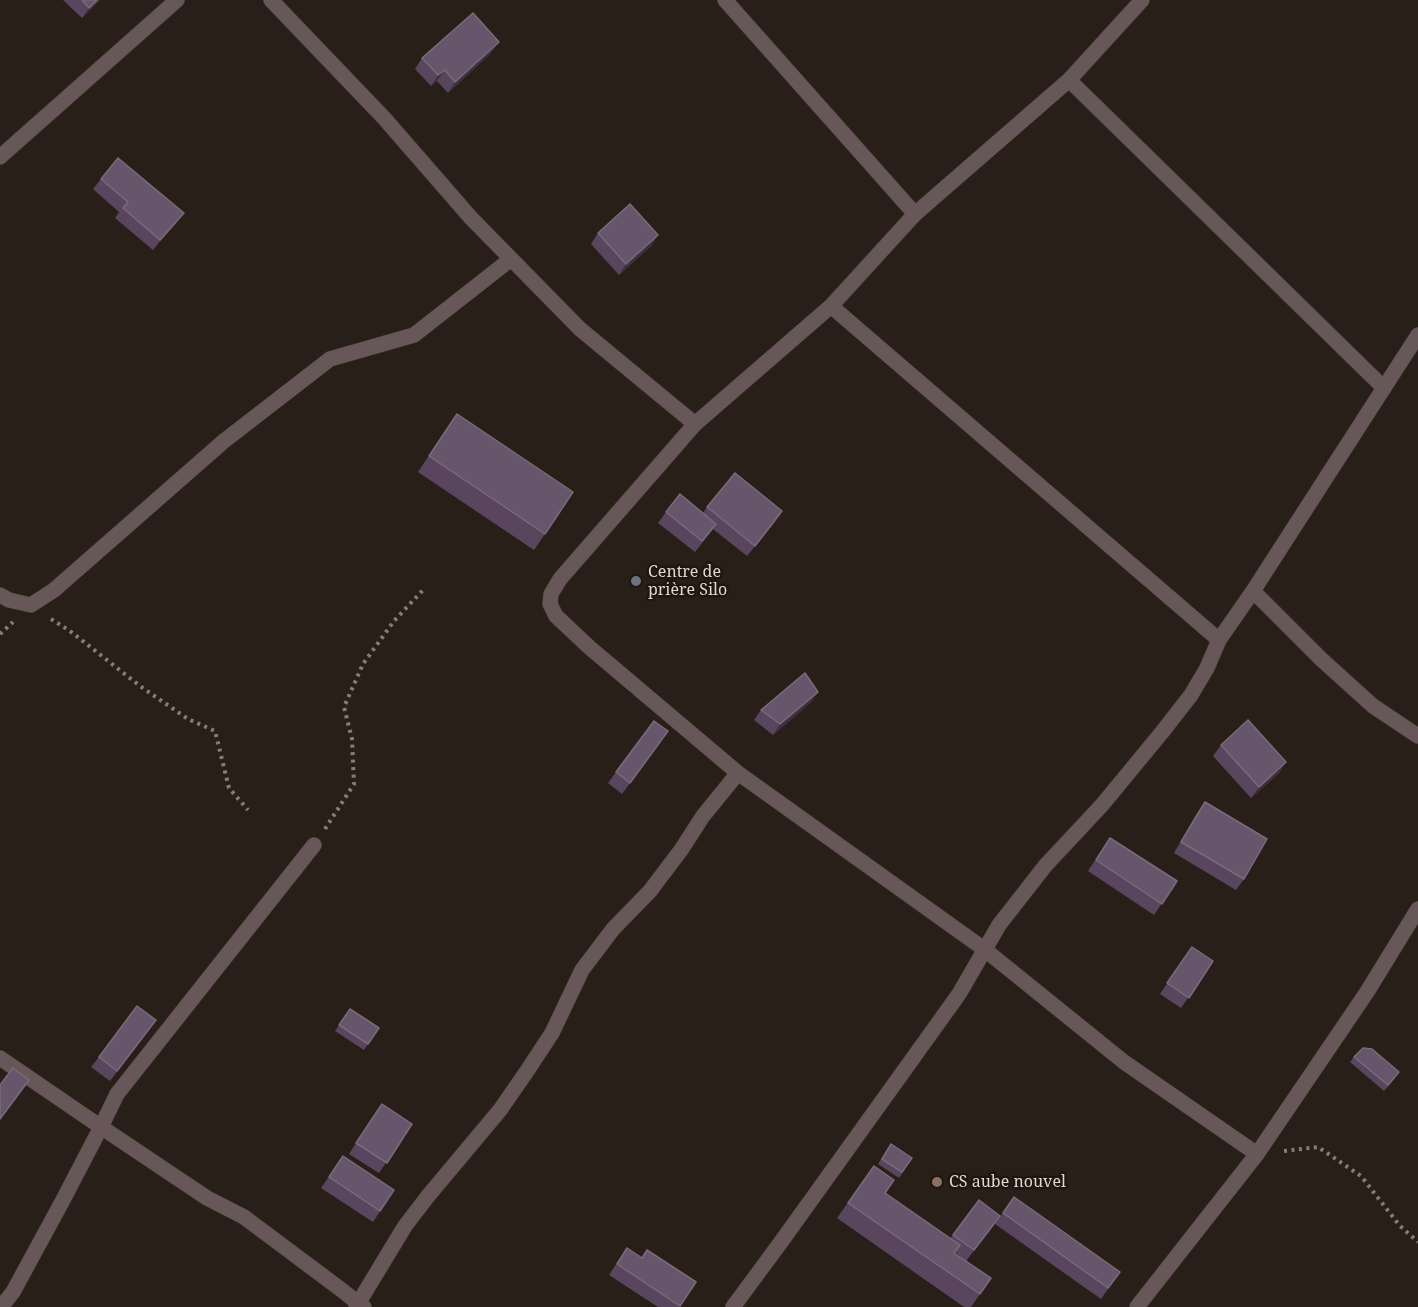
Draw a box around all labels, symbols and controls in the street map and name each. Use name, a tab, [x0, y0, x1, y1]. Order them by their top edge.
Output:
place label: Centre de prière Silo	[648, 562, 727, 600]
marker: Centre de prière Silo	[629, 574, 643, 588]
place label: CS aube nouvel	[949, 1172, 1066, 1192]
marker: CS aube nouvel	[930, 1175, 944, 1189]

